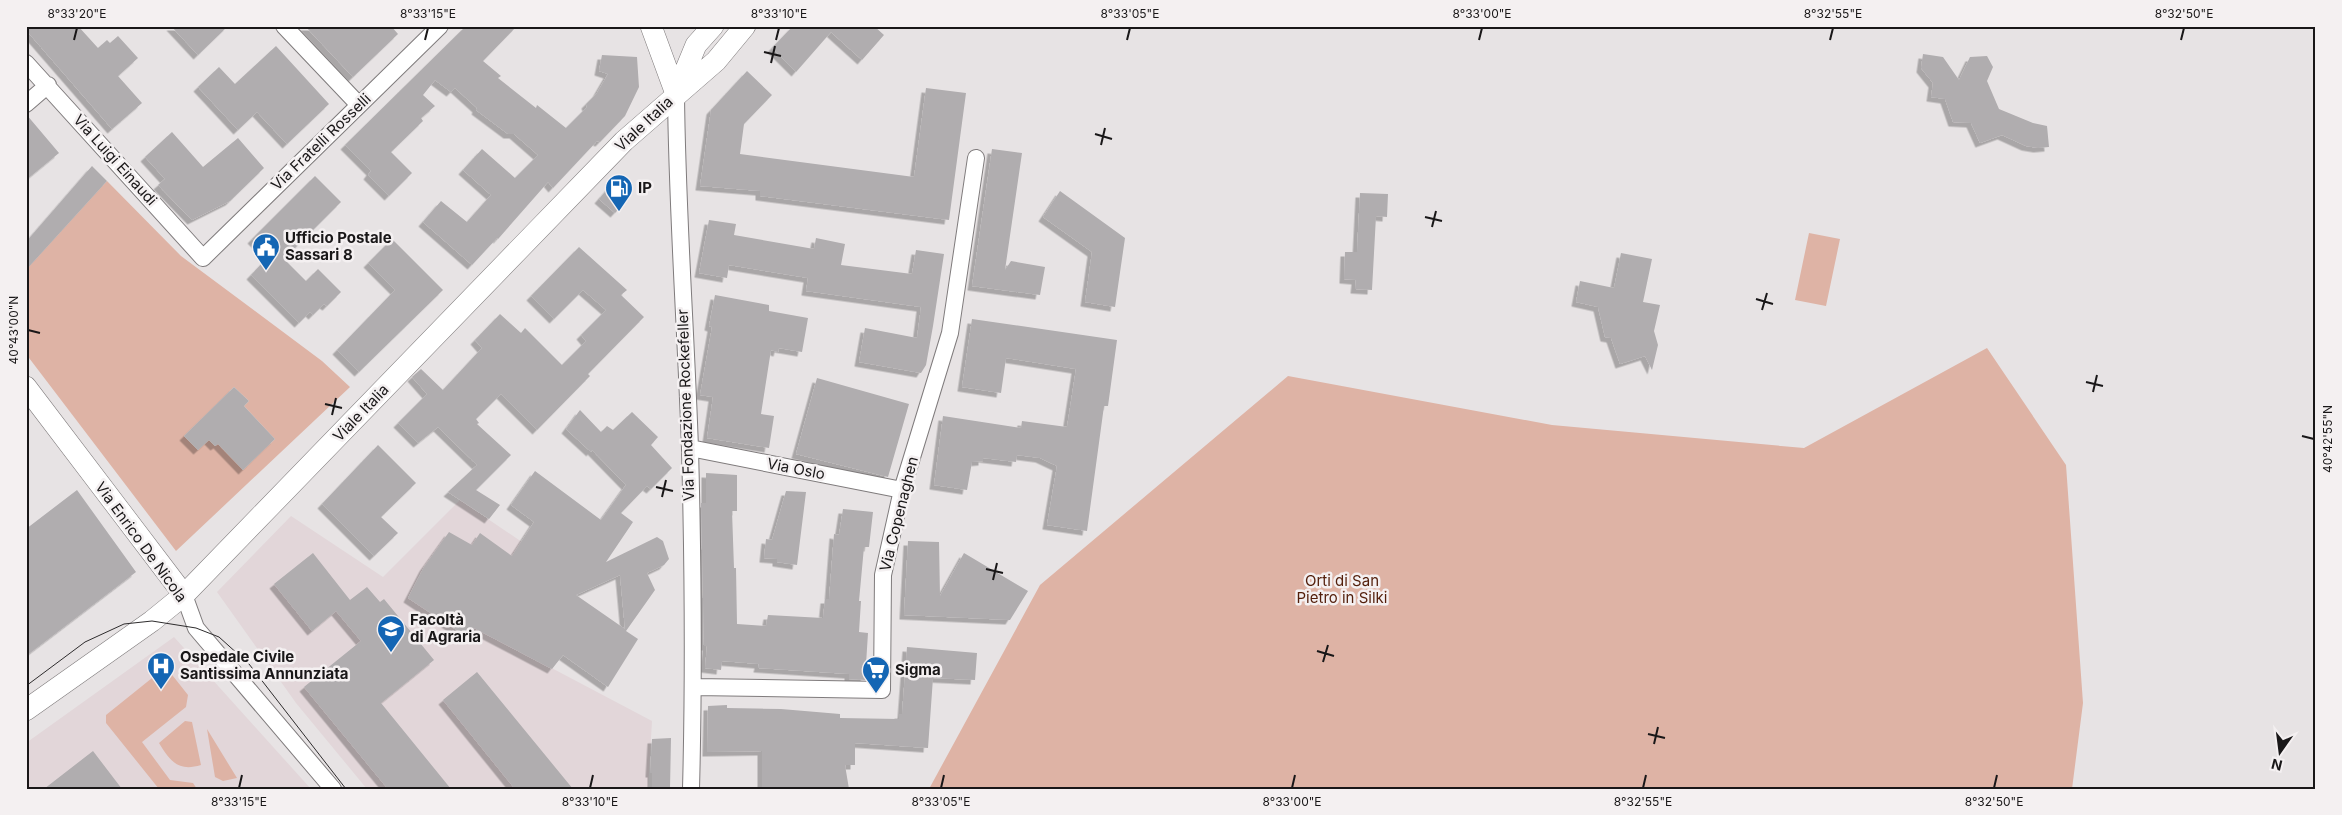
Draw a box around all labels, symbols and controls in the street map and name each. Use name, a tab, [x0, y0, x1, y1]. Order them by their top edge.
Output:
text: 8°33'20"E	[48, 6, 106, 21]
text: 8°33'15"E	[400, 6, 456, 21]
text: 8°33'10"E	[751, 6, 807, 21]
text: 8°33'05"E	[1101, 6, 1159, 21]
text: 8°33'00"E	[1452, 6, 1512, 21]
text: 8°32'55"E	[1804, 6, 1862, 21]
text: 8°32'50"E	[2155, 6, 2213, 21]
street label: Via Fratelli Rosselli	[267, 89, 375, 194]
street label: Viale Italia	[611, 92, 677, 155]
street label: Via Luigi Einaudi	[69, 110, 161, 209]
fuel station icon: IP	[604, 173, 634, 212]
place label: IP	[638, 178, 652, 197]
place label: Ufficio Postale Sassari 8	[285, 228, 392, 264]
public building icon: Ufficio Postale Sassari 8	[251, 232, 281, 271]
text: 40°43'00"N	[6, 296, 21, 364]
street label: Via Fondazione Rockefeller	[673, 308, 698, 501]
street label: Viale Italia	[329, 380, 393, 445]
text: 40°42'55"N	[2320, 405, 2335, 473]
street label: Via Oslo	[766, 454, 827, 483]
street label: Via Copenaghen	[875, 455, 922, 573]
street label: Via Enrico De Nicola	[91, 478, 191, 606]
park label: Orti di San Pietro in Silki	[1297, 571, 1387, 607]
place label: Facoltà di Agraria	[410, 610, 481, 646]
school or university icon: Facoltà di Agraria	[376, 614, 406, 653]
place label: Ospedale Civile Santissima Annunziata	[180, 647, 348, 683]
hospital icon: Ospedale Civile Santissima Annunziata	[146, 651, 176, 690]
supermarket icon: Sigma	[861, 655, 891, 694]
place label: Sigma	[895, 660, 941, 679]
north arrow	[2254, 728, 2304, 778]
text: N	[2270, 756, 2284, 775]
text: 8°33'15"E	[211, 794, 267, 809]
text: 8°33'10"E	[562, 794, 618, 809]
text: 8°33'05"E	[912, 794, 970, 809]
text: 8°33'00"E	[1262, 794, 1322, 809]
text: 8°32'55"E	[1614, 794, 1672, 809]
text: 8°32'50"E	[1965, 794, 2023, 809]

